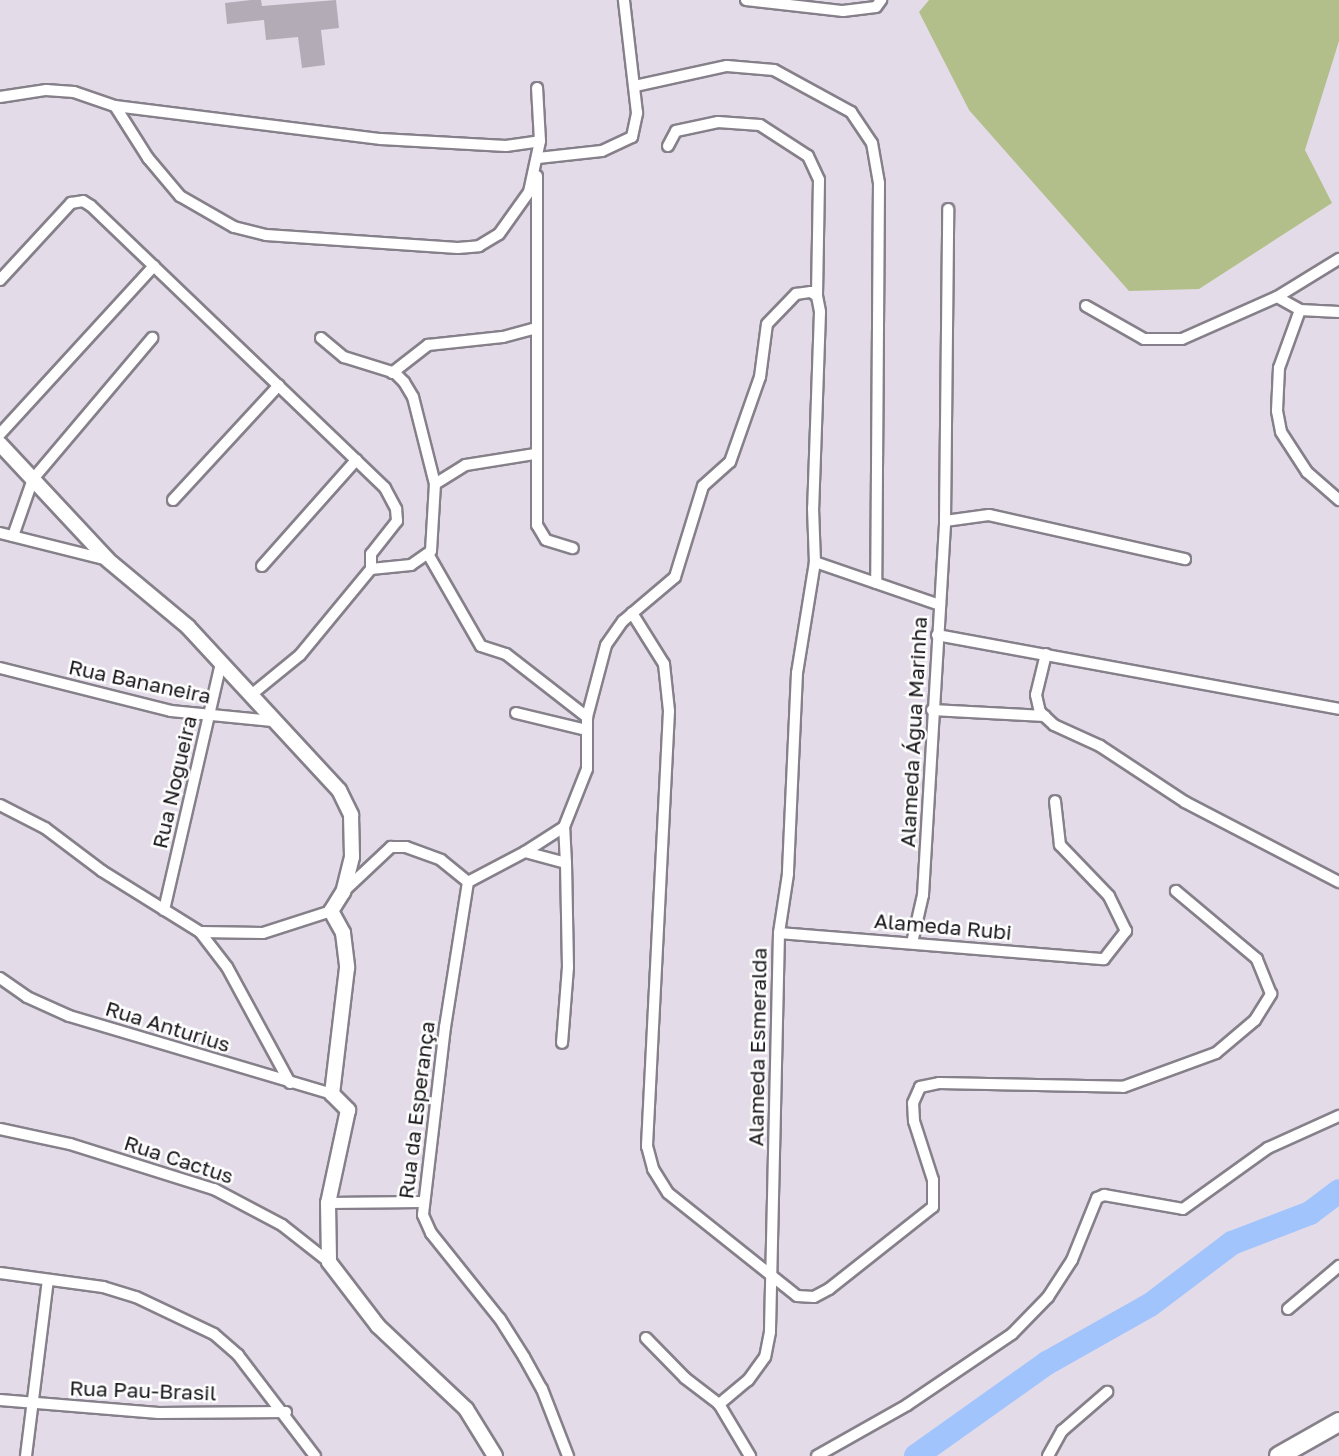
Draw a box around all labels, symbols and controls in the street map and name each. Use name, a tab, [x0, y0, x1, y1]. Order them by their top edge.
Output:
street label: Alameda Água Marinha	[894, 616, 932, 848]
street label: Rua Bananeira	[66, 654, 214, 708]
street label: Rua Nogueira	[146, 713, 202, 851]
street label: Alameda Rubi	[873, 907, 1013, 945]
street label: Alameda Esmeralda	[743, 947, 771, 1147]
street label: Rua Anturius	[103, 995, 233, 1057]
street label: Rua da Esperança	[393, 1020, 439, 1200]
street label: Rua Cactus	[121, 1129, 237, 1189]
street label: Rua Pau-Brasil	[69, 1375, 217, 1405]

